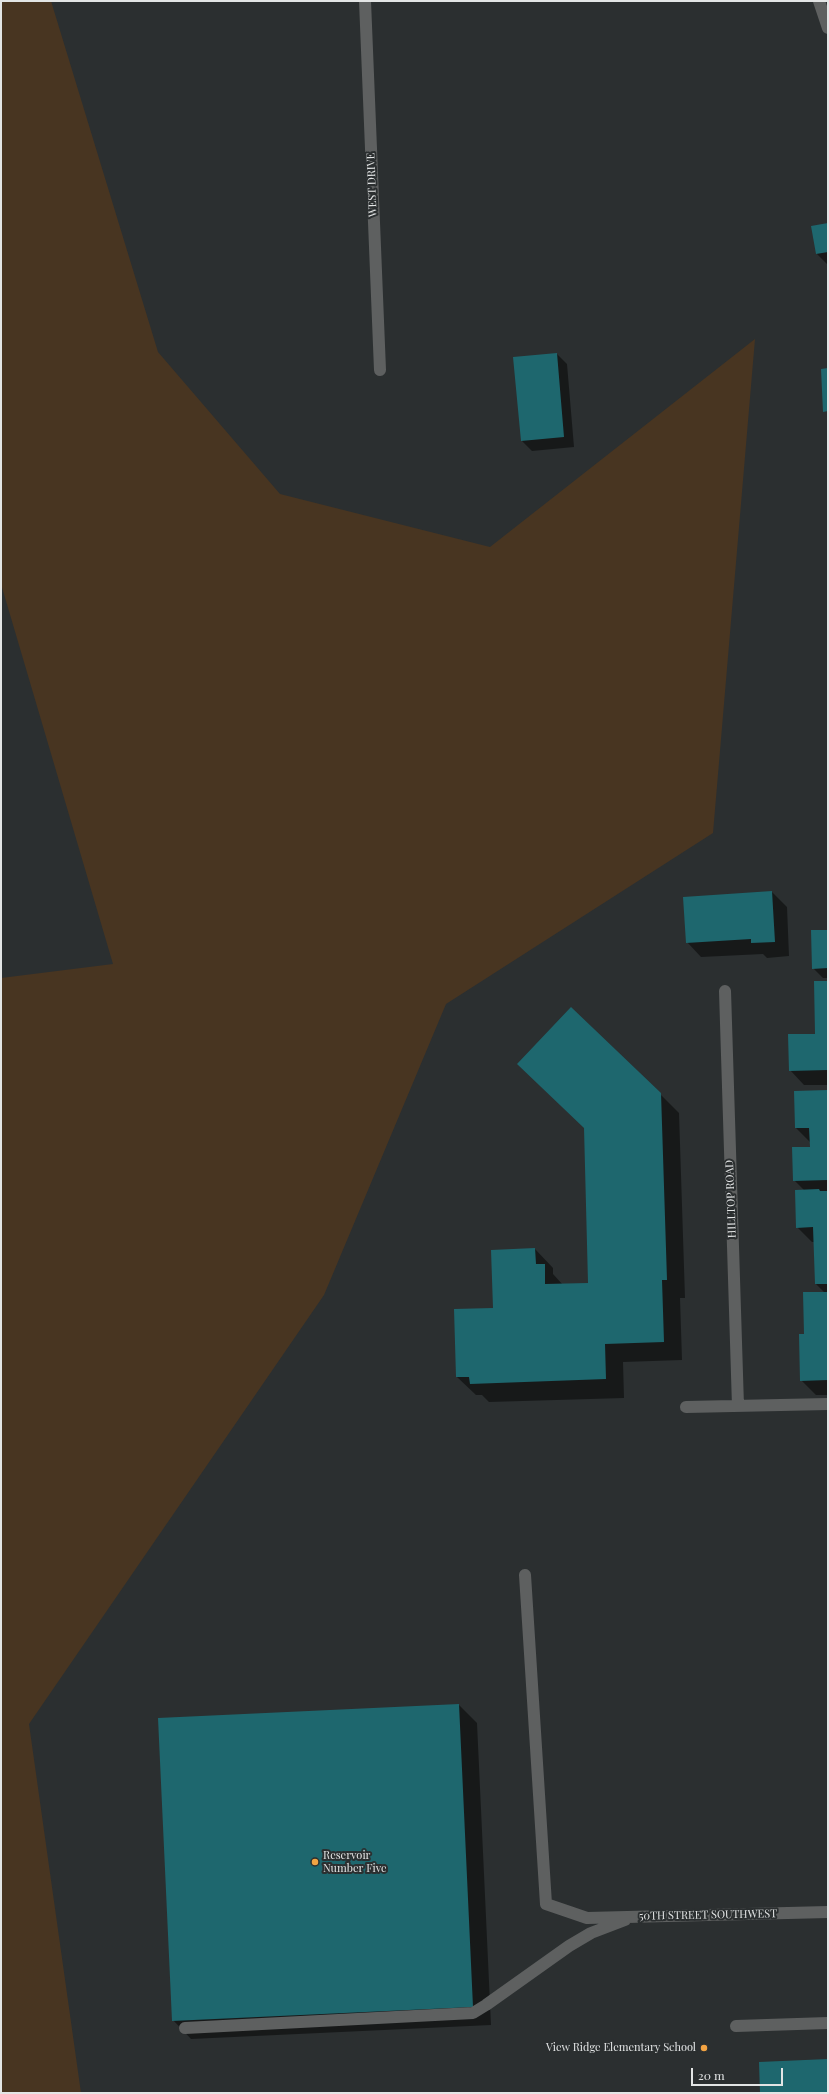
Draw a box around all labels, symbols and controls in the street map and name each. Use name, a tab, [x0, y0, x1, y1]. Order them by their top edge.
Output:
street label: WEST DRIVE	[364, 153, 380, 217]
street label: HILLTOP ROAD	[723, 1160, 739, 1238]
place label: Reservoir Number Five	[323, 1849, 386, 1875]
marker: Reservoir Number Five	[310, 1857, 320, 1867]
street label: 50TH STREET SOUTHWEST	[639, 1907, 777, 1923]
place label: View Ridge Elementary School	[546, 2041, 696, 2055]
marker: View Ridge Elementary School	[699, 2043, 709, 2053]
scale bar	[693, 2060, 785, 2086]
text: 20 m	[698, 2067, 725, 2083]

